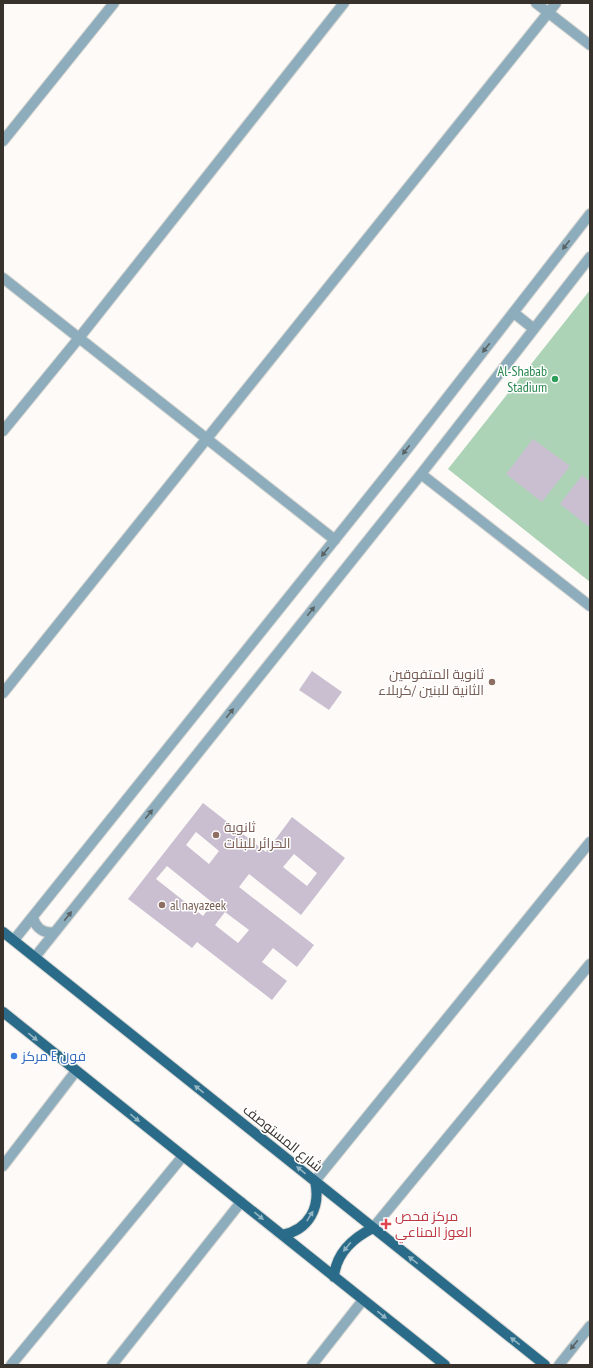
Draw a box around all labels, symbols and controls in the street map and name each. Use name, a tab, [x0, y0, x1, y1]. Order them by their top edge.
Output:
one-way arrow	[562, 240, 570, 251]
one-way arrow	[482, 342, 490, 353]
place label: Al-Shabab Stadium	[498, 362, 547, 396]
marker: Al-Shabab Stadium	[550, 374, 560, 384]
one-way arrow	[402, 445, 411, 456]
one-way arrow	[321, 546, 330, 557]
one-way arrow	[307, 606, 316, 616]
place label: ثانوية المتفوقين الثانية للبنين /كربلاء	[378, 665, 484, 699]
marker: ثانوية المتفوقين الثانية للبنين /كربلاء	[487, 677, 497, 687]
one-way arrow	[226, 707, 235, 718]
one-way arrow	[145, 809, 153, 820]
place label: ثانوية الحرائر للبنات	[224, 818, 291, 852]
marker: ثانوية الحرائر للبنات	[211, 830, 221, 840]
place label: al nayazeek	[170, 896, 227, 914]
marker: al nayazeek	[157, 900, 167, 910]
one-way arrow	[63, 910, 72, 921]
one-way arrow	[28, 1032, 39, 1041]
place label: مركز E فون	[21, 1047, 86, 1065]
marker: مركز E فون	[9, 1051, 19, 1061]
one-way arrow	[194, 1084, 205, 1093]
street label: شارع المستوصف	[239, 1100, 327, 1176]
one-way arrow	[130, 1114, 141, 1122]
one-way arrow	[295, 1166, 306, 1175]
place label: مركز فحص العوز المناعي	[395, 1207, 472, 1244]
one-way arrow	[307, 1210, 314, 1222]
one-way arrow	[253, 1212, 264, 1221]
marker: مركز فحص العوز المناعي	[380, 1218, 392, 1230]
one-way arrow	[342, 1242, 351, 1253]
one-way arrow	[408, 1256, 419, 1264]
one-way arrow	[377, 1310, 388, 1319]
one-way arrow	[509, 1336, 520, 1345]
one-way arrow	[570, 1340, 579, 1351]

